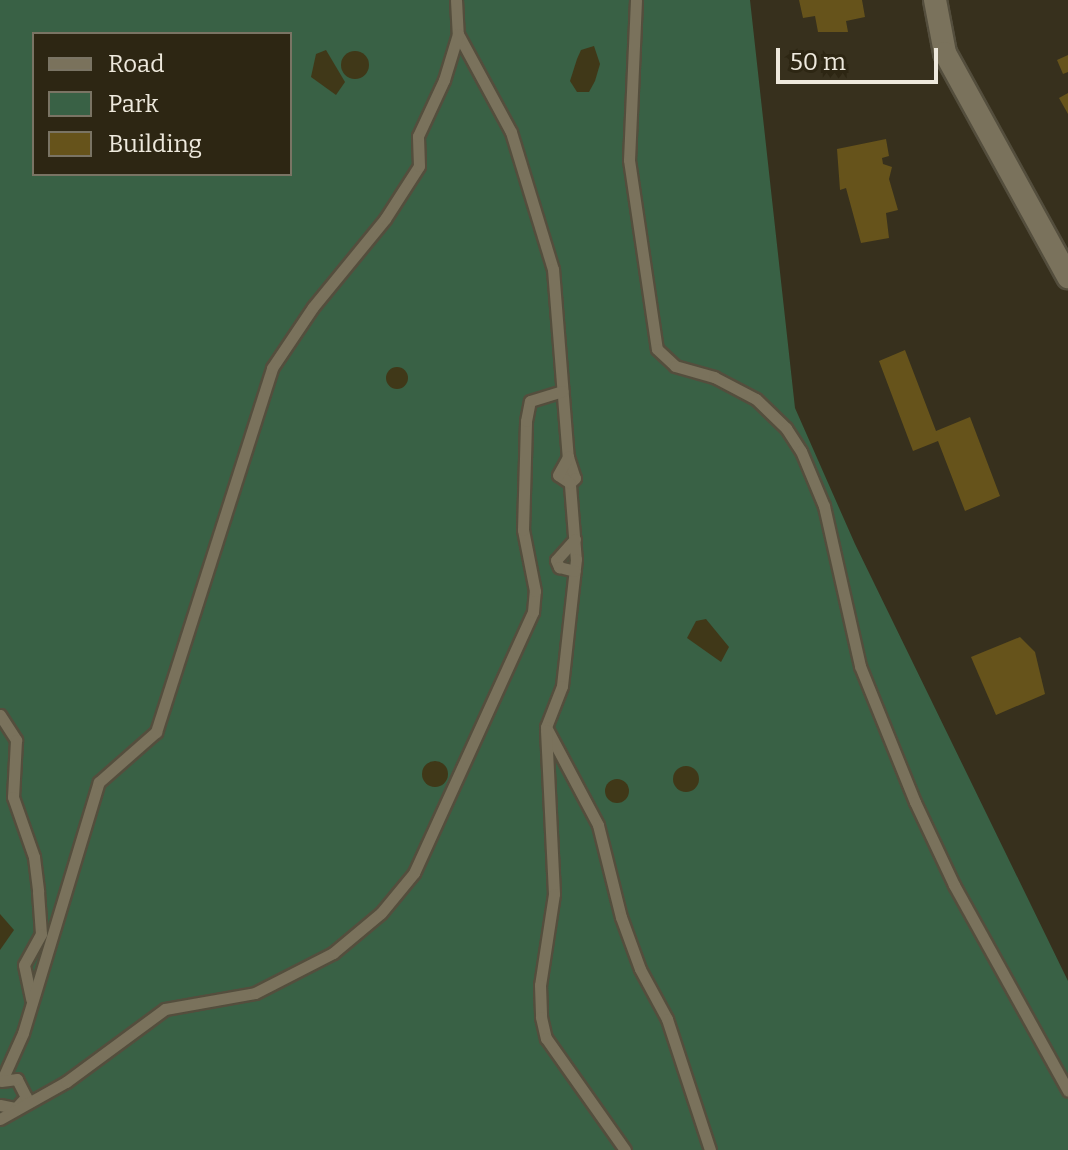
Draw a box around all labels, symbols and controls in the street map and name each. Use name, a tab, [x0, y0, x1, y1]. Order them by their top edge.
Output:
legend	[32, 32, 292, 176]
scale bar	[780, 32, 942, 82]
text: 50 m	[790, 48, 846, 76]
text: Road	[108, 50, 164, 78]
text: Park	[108, 90, 159, 118]
text: Building	[108, 130, 202, 158]

